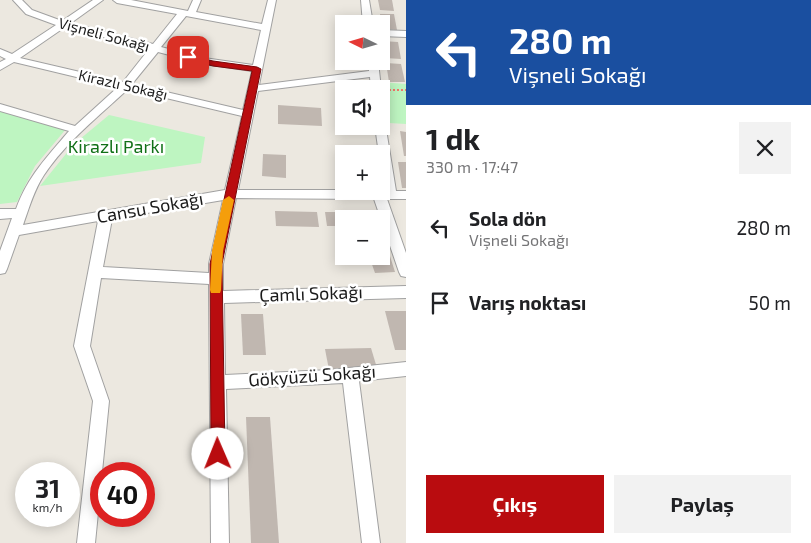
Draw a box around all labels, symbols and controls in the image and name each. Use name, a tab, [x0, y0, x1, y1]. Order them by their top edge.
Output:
street label: Vişneli Sokağı	[56, 13, 152, 56]
north arrow	[335, 15, 390, 70]
map controls	[335, 15, 390, 265]
text: 280 m	[509, 19, 612, 61]
icon: left	[426, 20, 491, 85]
pin	[167, 36, 209, 78]
icon: arrive	[174, 43, 202, 71]
text: Vişneli Sokağı	[509, 61, 646, 87]
street label: Kirazlı Sokağı	[77, 65, 170, 103]
button: sound	[335, 80, 390, 135]
text: 1 dk	[426, 120, 480, 156]
button: close	[739, 122, 791, 174]
park label: Kirazlı Parkı	[68, 135, 164, 157]
button: +	[335, 145, 390, 200]
text: 330 m · 17:47	[426, 157, 518, 176]
street label: Cansu Sokağı	[95, 187, 205, 227]
text: Sola dön	[469, 207, 546, 230]
button: −	[335, 210, 390, 265]
icon: left	[426, 214, 454, 242]
text: 280 m	[736, 216, 791, 239]
text: Vişneli Sokağı	[469, 230, 569, 249]
street label: Çamlı Sokağı	[259, 280, 363, 307]
icon: arrive	[426, 289, 454, 317]
text: Varış noktası	[469, 291, 586, 314]
text: 50 m	[748, 291, 791, 314]
street label: Gökyüzü Sokağı	[247, 360, 376, 390]
position arrow	[191, 427, 243, 479]
speed limit sign: 40	[90, 462, 155, 527]
text: 31	[35, 473, 60, 503]
button: Çıkış	[426, 475, 604, 533]
button: Paylaş	[614, 475, 791, 533]
text: km/h	[33, 500, 62, 514]

